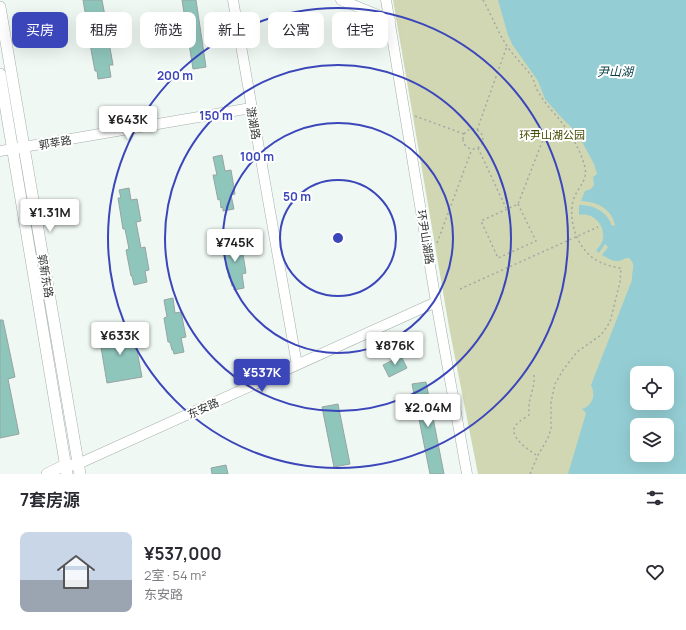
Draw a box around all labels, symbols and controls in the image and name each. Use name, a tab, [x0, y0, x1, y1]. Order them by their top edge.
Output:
chip: 买房	[12, 12, 68, 48]
chip: 租房	[76, 12, 132, 48]
chip: 筛选	[140, 12, 196, 48]
chip: 新上	[204, 12, 260, 48]
chip: 公寓	[268, 12, 324, 48]
chip: 住宅	[332, 12, 388, 48]
water label: 尹山湖	[597, 63, 635, 80]
text: 200 m	[157, 67, 193, 84]
street label: 游湖路	[244, 105, 264, 141]
pin: ¥643K	[100, 106, 156, 140]
text: 150 m	[199, 107, 233, 124]
text: ¥643K	[108, 110, 148, 128]
park label: 环尹山湖公园	[519, 127, 585, 142]
street label: 郭莘路	[37, 132, 73, 152]
text: 100 m	[240, 148, 274, 165]
text: 50 m	[283, 188, 311, 205]
pin: ¥1.31M	[17, 199, 83, 233]
text: ¥1.31M	[29, 203, 71, 221]
street label: 环尹山湖路	[414, 209, 438, 265]
pin: ¥745K	[207, 229, 263, 263]
centre of rings	[331, 231, 345, 245]
text: ¥745K	[216, 233, 254, 251]
street label: 郭新东路	[35, 253, 57, 299]
pin: ¥633K	[92, 322, 148, 356]
text: ¥633K	[100, 326, 140, 344]
pin: ¥876K	[367, 332, 423, 366]
text: ¥876K	[375, 336, 415, 354]
pin: ¥537K	[234, 359, 290, 393]
text: ¥537K	[243, 363, 281, 381]
map controls	[630, 366, 674, 462]
button: locate	[630, 366, 674, 410]
street label: 东安路	[185, 394, 221, 422]
pin: ¥2.04M	[395, 394, 461, 428]
text: ¥2.04M	[404, 398, 452, 416]
button: layers	[630, 418, 674, 462]
icon: filters	[644, 487, 666, 509]
text: 7套房源	[20, 488, 80, 511]
text: ¥537,000	[144, 542, 222, 565]
icon: home	[52, 548, 100, 596]
icon: heart	[644, 561, 666, 583]
text: 2室 · 54 m²	[144, 566, 207, 584]
text: 东安路	[144, 585, 183, 603]

